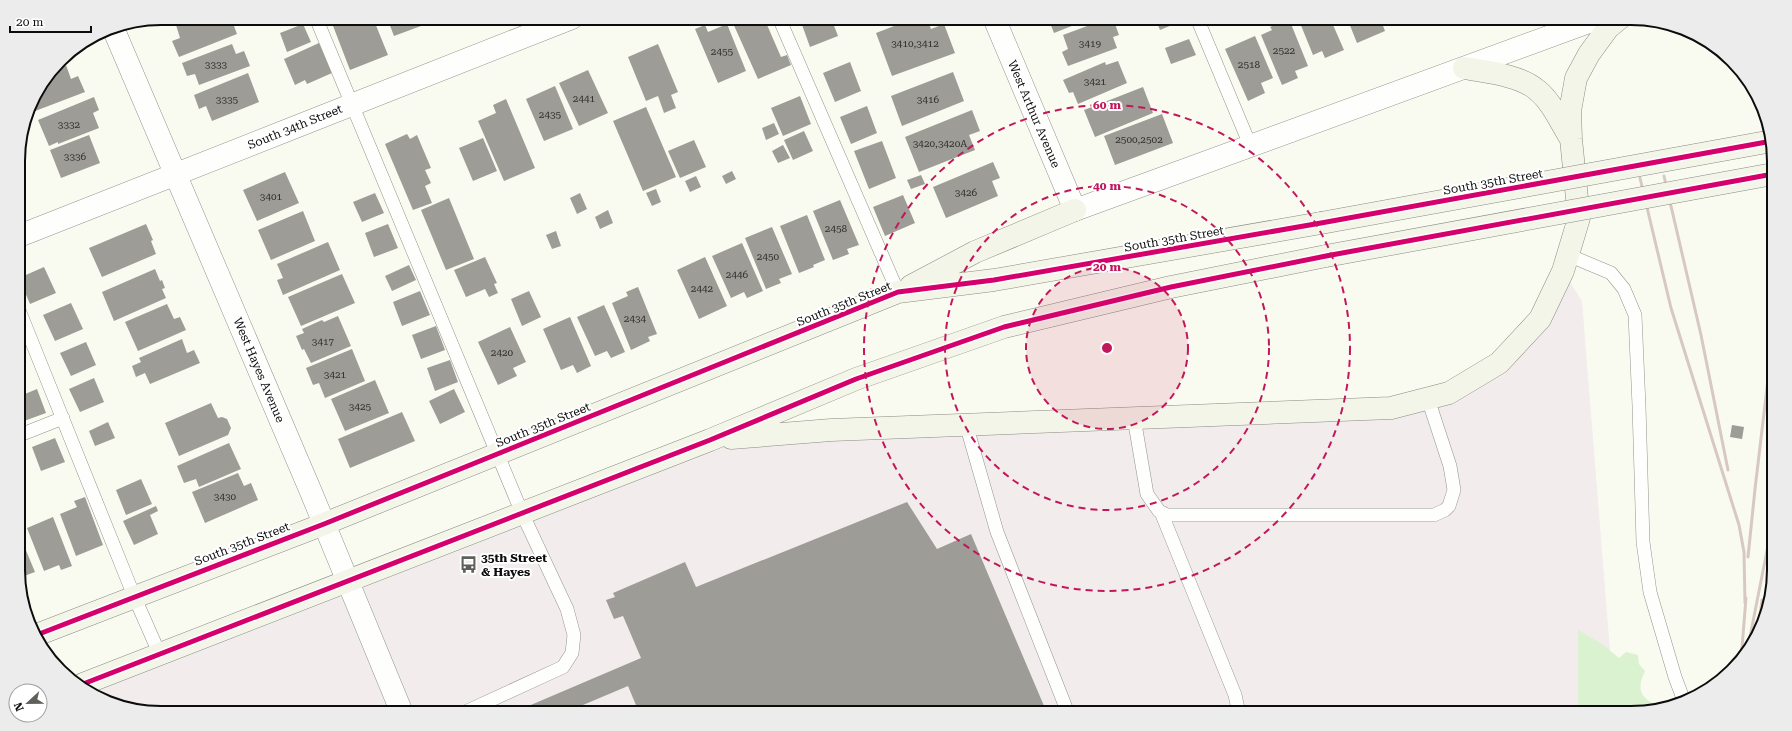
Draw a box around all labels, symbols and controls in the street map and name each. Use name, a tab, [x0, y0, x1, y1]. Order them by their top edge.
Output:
scale bar	[10, 8, 91, 34]
text: 20 m	[16, 15, 43, 29]
house number: 3410,3412	[891, 38, 939, 49]
house number: 3419	[1079, 38, 1102, 49]
house number: 2522	[1273, 45, 1296, 56]
house number: 2455	[711, 46, 734, 57]
street label: West Arthur Avenue	[1005, 58, 1063, 170]
house number: 3333	[205, 59, 228, 70]
house number: 2518	[1238, 59, 1261, 70]
house number: 3421	[1084, 76, 1107, 87]
house number: 2441	[573, 93, 596, 104]
house number: 3335	[216, 94, 239, 105]
house number: 3416	[917, 94, 940, 105]
text: 60 m	[1093, 98, 1121, 112]
street label: South 34th Street	[246, 101, 345, 152]
house number: 2435	[539, 109, 562, 120]
house number: 3332	[58, 119, 81, 130]
house number: 2500,2502	[1115, 134, 1163, 145]
house number: 3420,3420A	[913, 138, 967, 149]
house number: 3336	[64, 151, 87, 162]
street label: South 35th Street	[1442, 166, 1544, 198]
text: 40 m	[1093, 179, 1121, 193]
house number: 3426	[955, 187, 978, 198]
house number: 3401	[260, 191, 283, 202]
house number: 2458	[825, 223, 848, 234]
street label: South 35th Street	[1123, 223, 1225, 255]
house number: 2450	[757, 251, 780, 262]
text: 20 m	[1093, 260, 1121, 274]
house number: 2446	[726, 269, 749, 280]
street label: South 35th Street	[795, 278, 894, 329]
house number: 2442	[691, 283, 714, 294]
house number: 2434	[624, 313, 647, 324]
street label: West Hayes Avenue	[231, 315, 288, 425]
house number: 3417	[312, 336, 335, 347]
centre of rings	[1100, 341, 1114, 355]
house number: 2420	[491, 347, 514, 358]
house number: 3421	[324, 369, 347, 380]
street label: South 35th Street	[494, 399, 593, 450]
house number: 3425	[349, 401, 372, 412]
house number: 3430	[214, 491, 237, 502]
street label: South 35th Street	[192, 519, 292, 569]
place label: 35th Street & Hayes	[481, 551, 547, 579]
bus stop icon: 35th Street & Hayes	[458, 555, 478, 575]
north arrow	[8, 683, 48, 723]
text: N	[11, 700, 27, 713]

